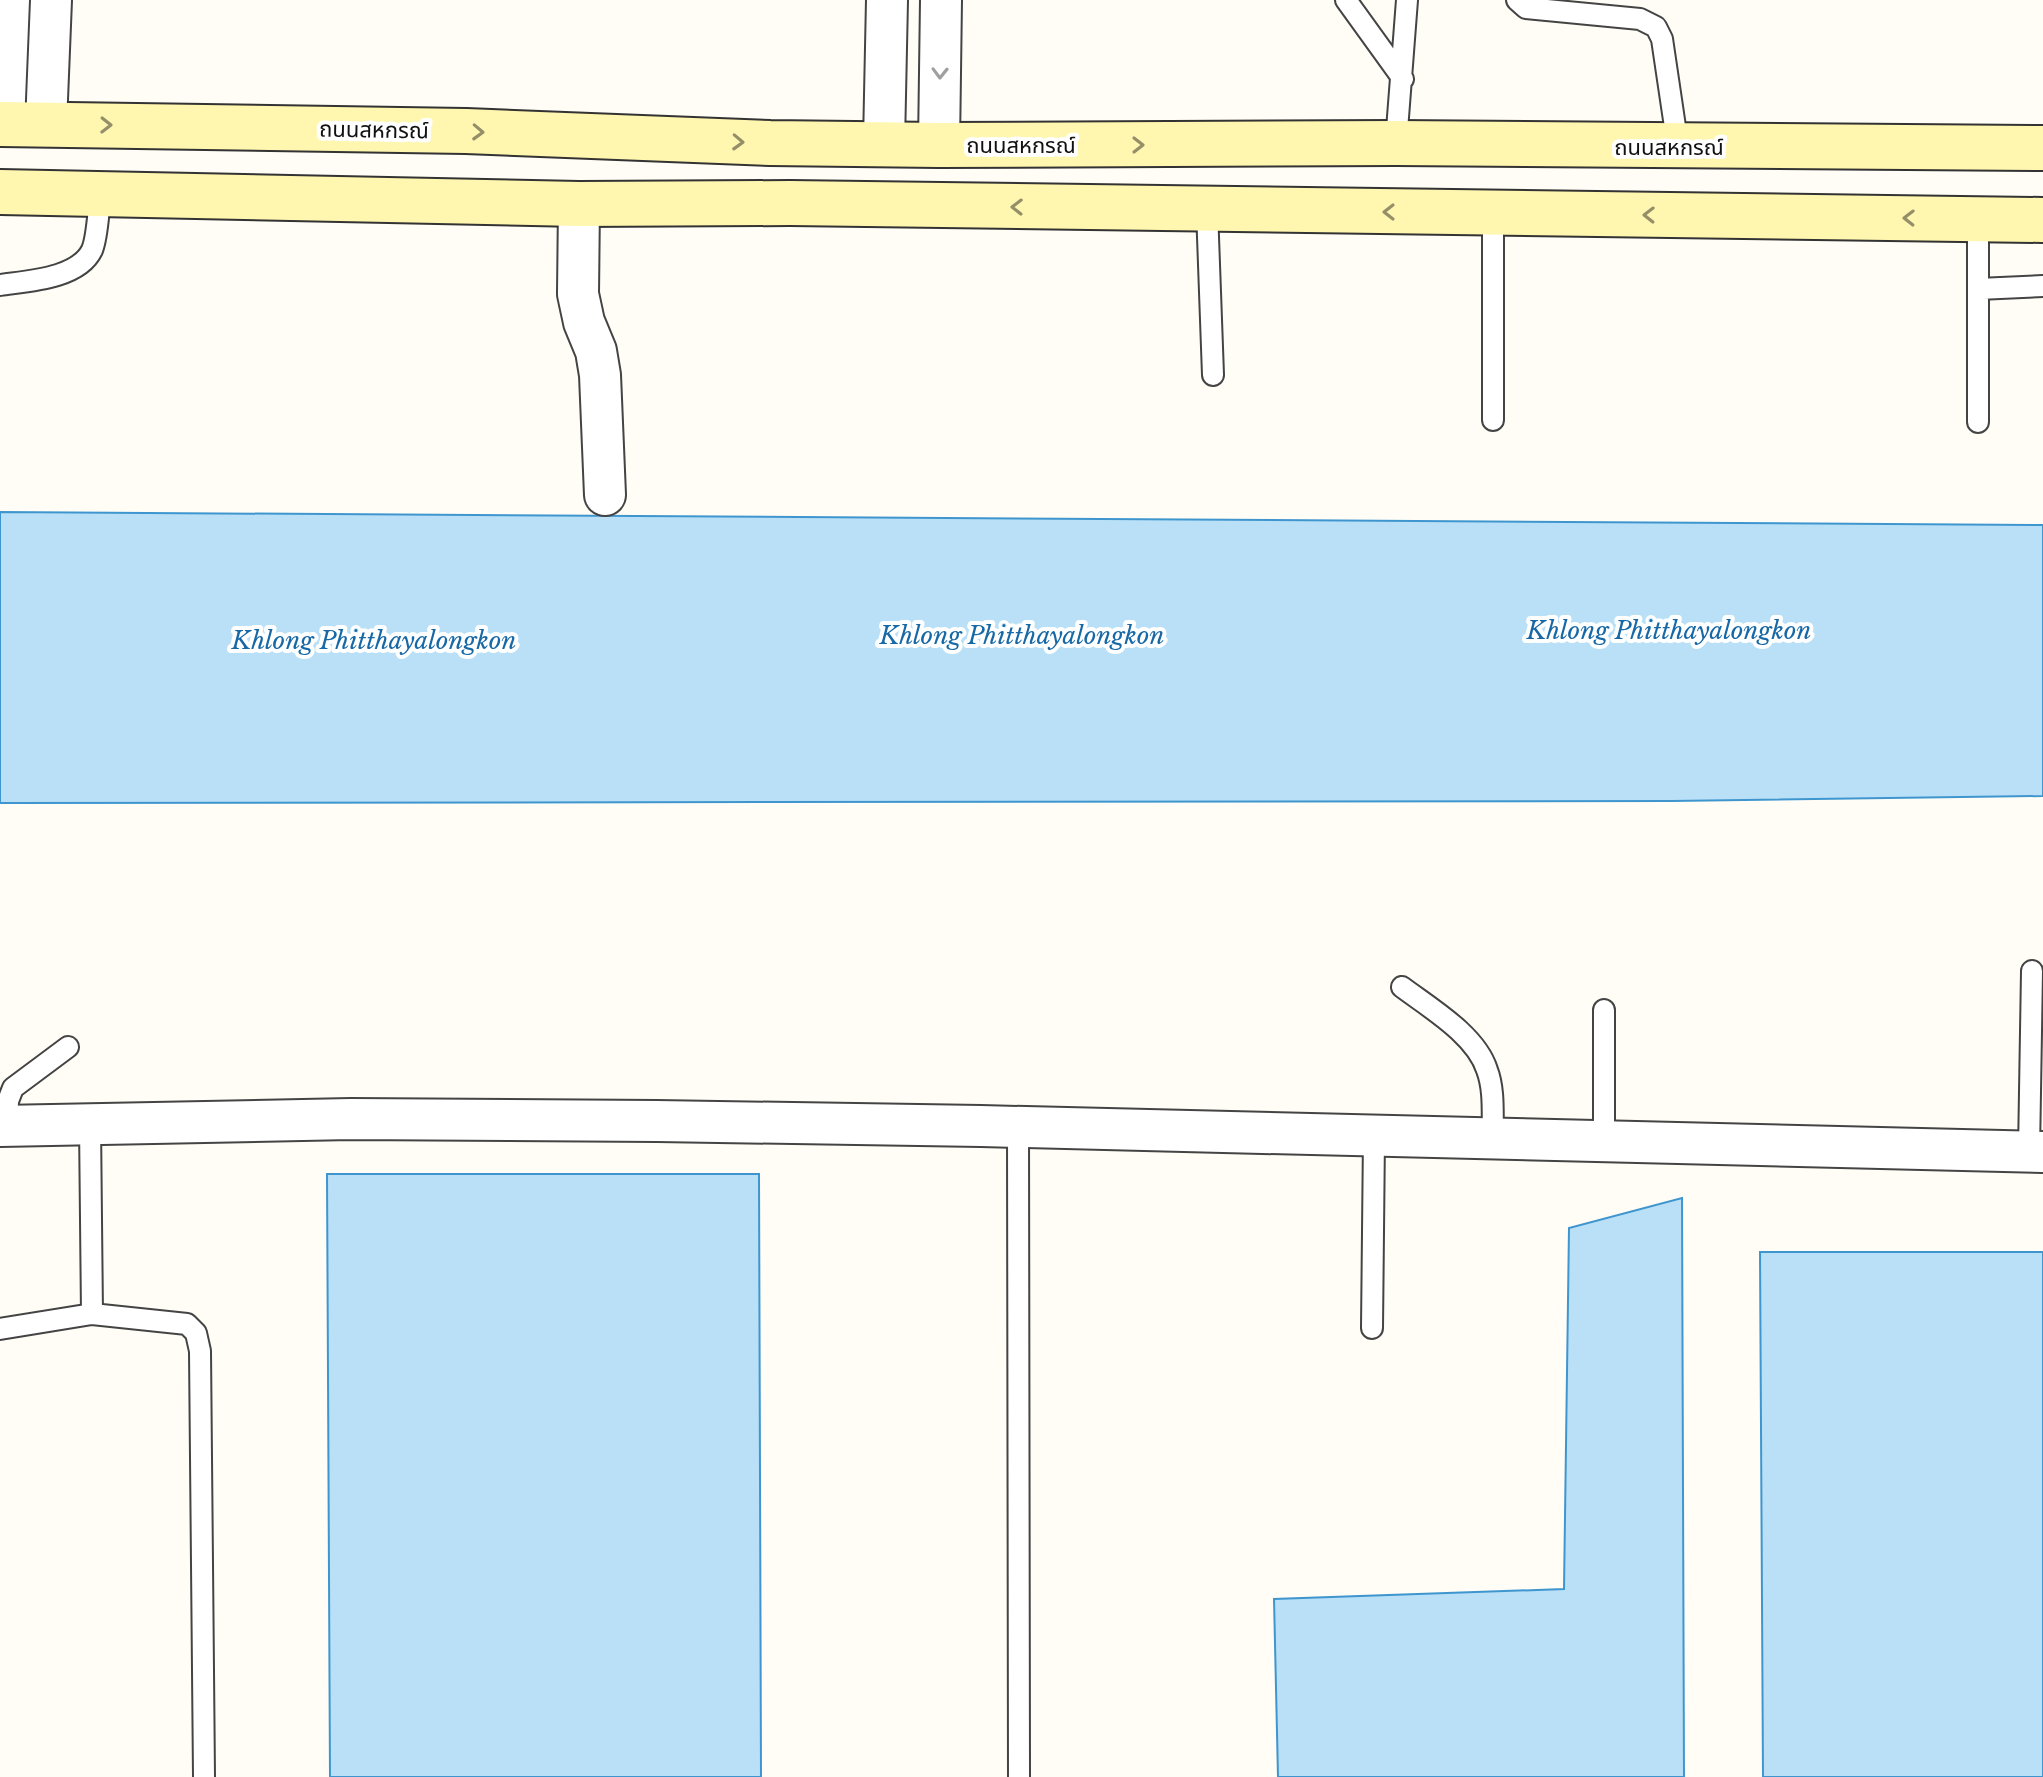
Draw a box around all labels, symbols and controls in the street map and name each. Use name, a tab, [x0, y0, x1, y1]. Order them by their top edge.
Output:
one-way arrow	[931, 67, 949, 80]
one-way arrow	[100, 116, 113, 134]
street label: ถนนสหกรณ์	[319, 116, 429, 144]
one-way arrow	[472, 123, 485, 140]
street label: ถนนสหกรณ์	[966, 132, 1076, 159]
one-way arrow	[732, 133, 745, 150]
street label: ถนนสหกรณ์	[1614, 134, 1724, 161]
one-way arrow	[1132, 136, 1145, 153]
one-way arrow	[1010, 198, 1023, 216]
one-way arrow	[1382, 203, 1395, 221]
one-way arrow	[1642, 206, 1655, 224]
one-way arrow	[1902, 210, 1915, 227]
water label: Khlong Phitthayalongkon	[1526, 616, 1811, 645]
water label: Khlong Phitthayalongkon	[879, 621, 1164, 650]
water label: Khlong Phitthayalongkon	[231, 626, 516, 655]

